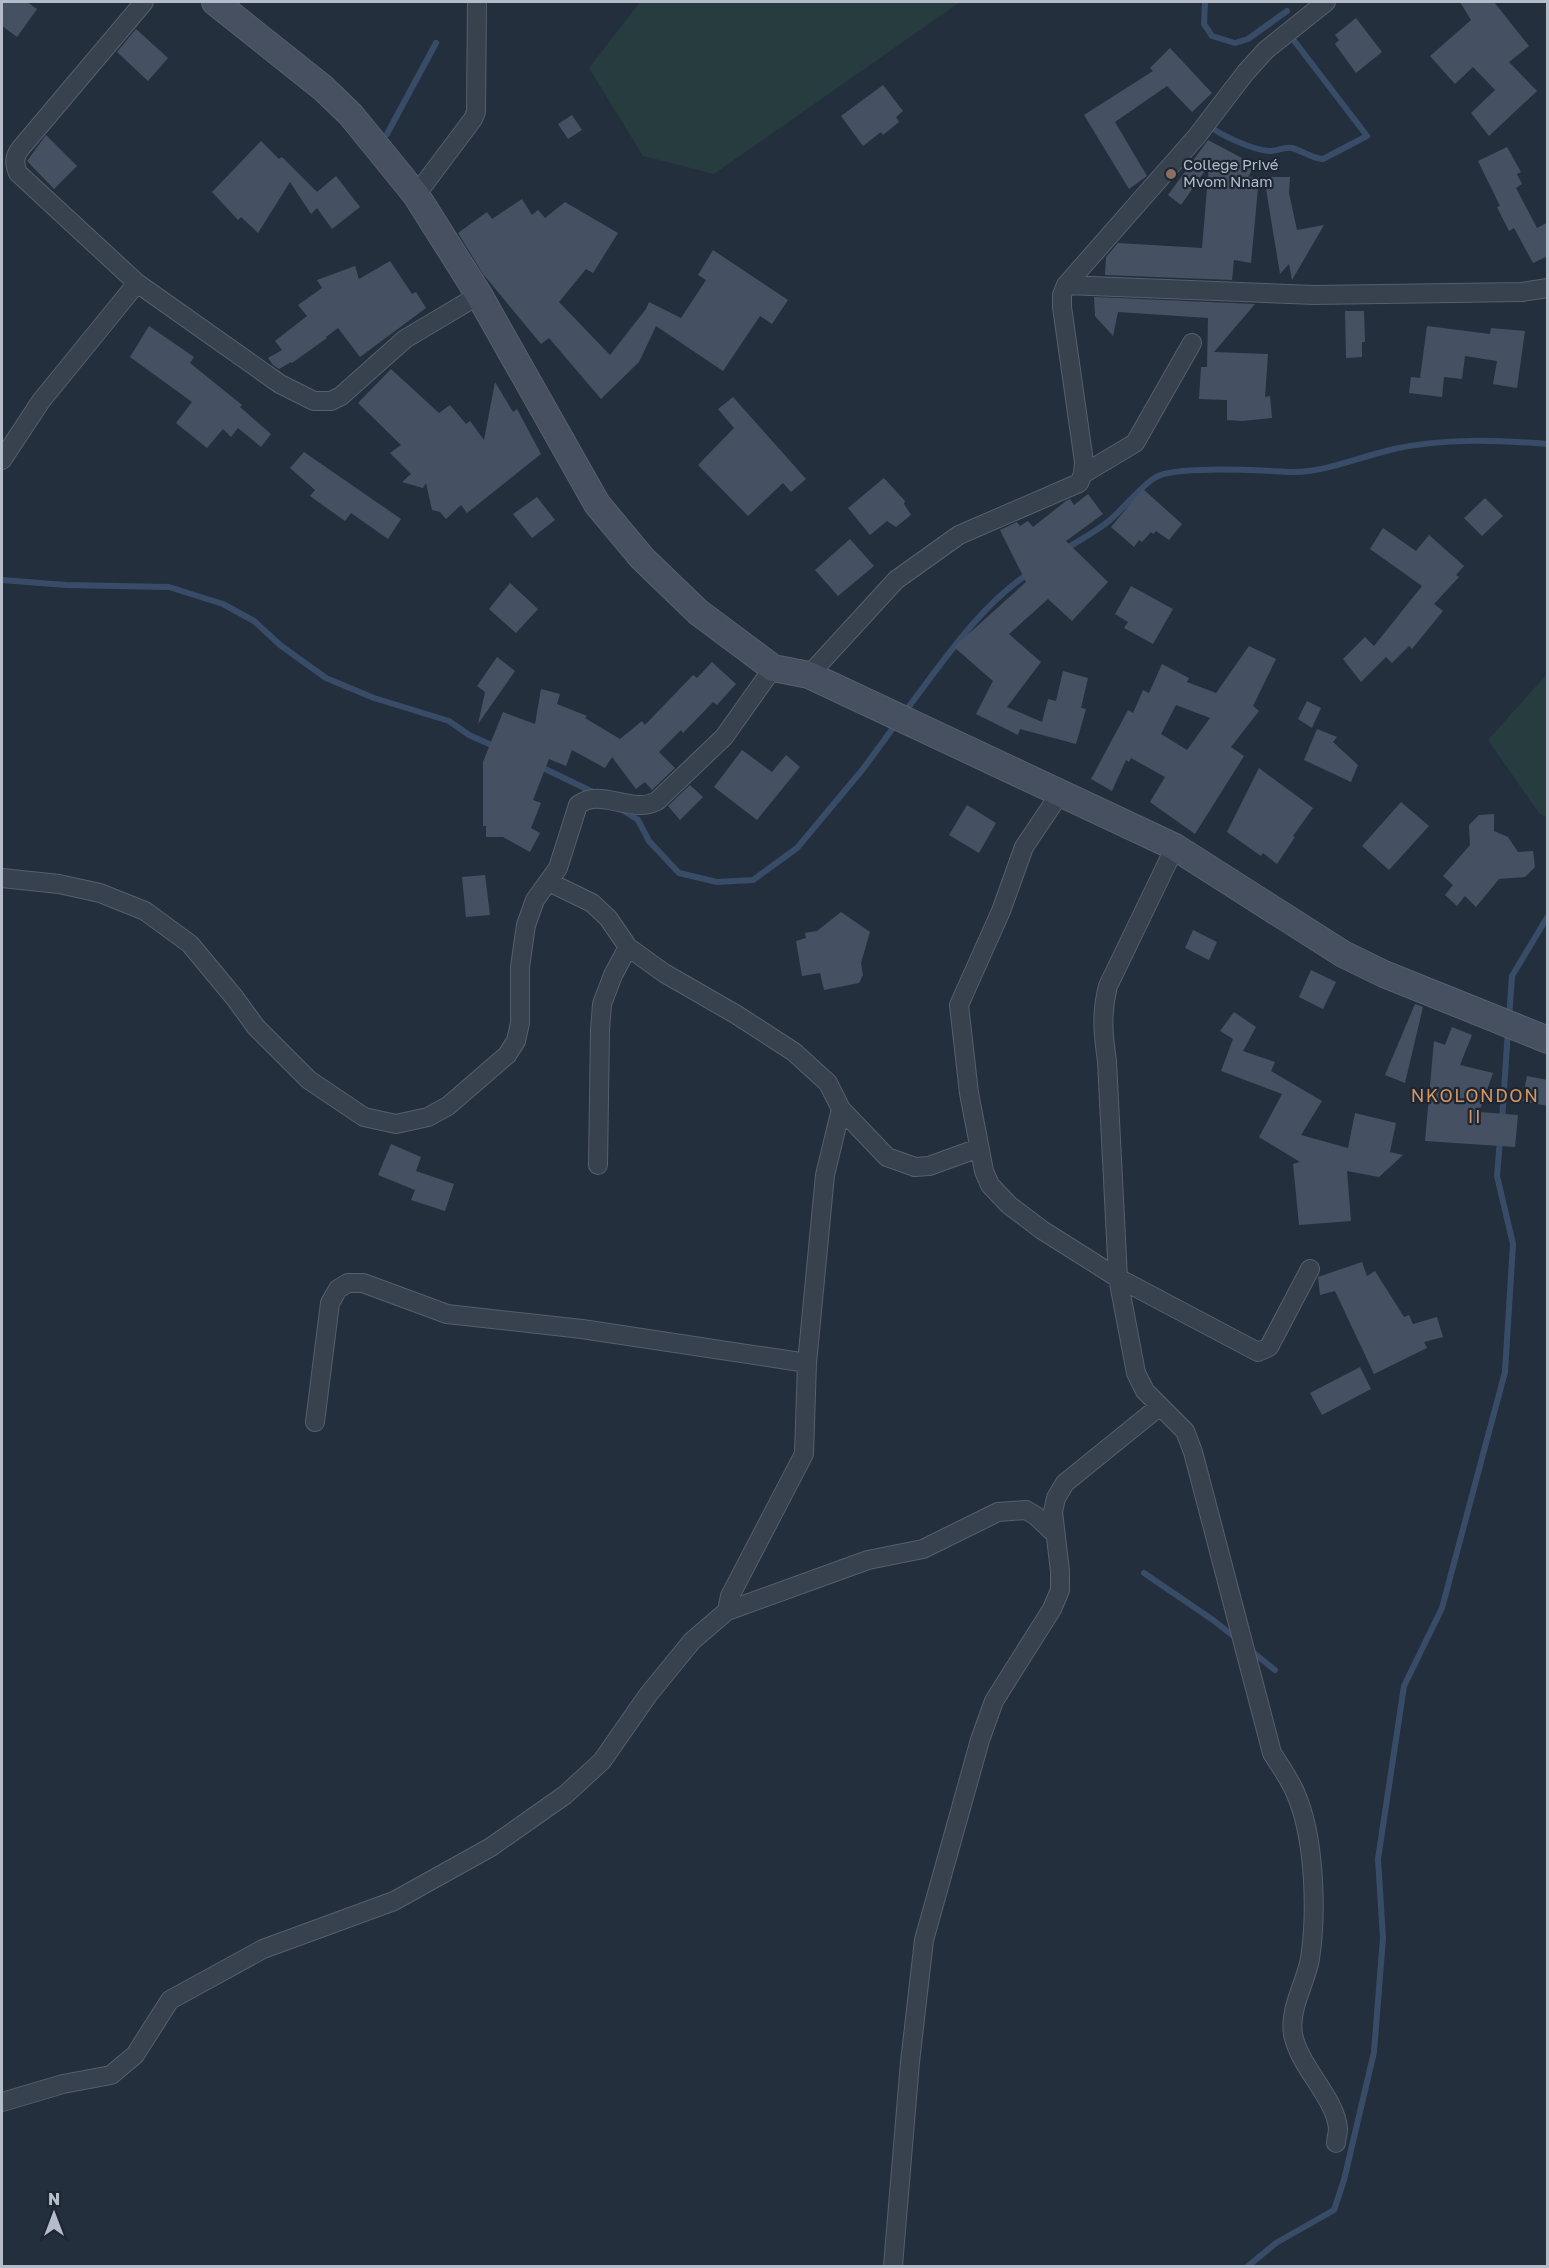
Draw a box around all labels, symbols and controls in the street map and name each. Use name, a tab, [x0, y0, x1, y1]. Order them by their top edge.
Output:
place label: College Privé Mvom Nnam	[1183, 155, 1279, 190]
marker: College Privé Mvom Nnam	[1164, 167, 1178, 181]
district label: NKOLONDON II	[1411, 1084, 1539, 1127]
north arrow	[24, 2184, 84, 2244]
text: N	[48, 2189, 60, 2209]

